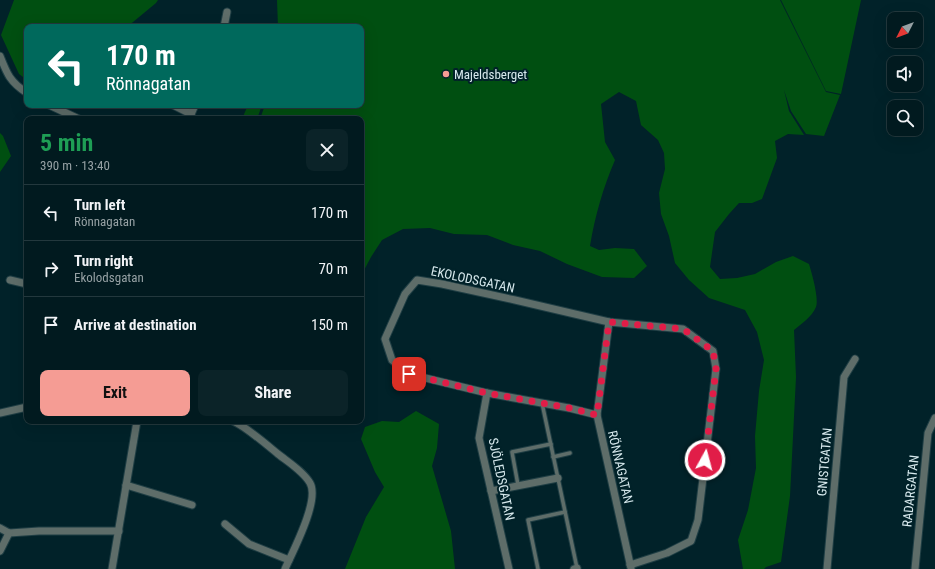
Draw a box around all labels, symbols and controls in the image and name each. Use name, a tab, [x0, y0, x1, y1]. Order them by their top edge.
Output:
north arrow	[887, 12, 923, 48]
map controls	[887, 12, 923, 136]
text: 170 m	[106, 39, 176, 72]
icon: left	[40, 40, 92, 92]
button: sound	[887, 56, 923, 92]
place label: Majeldsberget	[454, 67, 527, 82]
marker: Majeldsberget	[441, 69, 451, 79]
text: Rönnagatan	[106, 73, 191, 94]
button: search	[887, 100, 923, 136]
text: 5 min	[40, 129, 93, 157]
button: close	[306, 129, 348, 171]
text: 390 m · 13:40	[40, 158, 110, 173]
text: Turn left	[74, 196, 125, 214]
icon: left	[40, 202, 62, 224]
text: 170 m	[311, 204, 348, 222]
text: Rönnagatan	[74, 214, 135, 229]
text: Turn right	[74, 252, 133, 270]
icon: right	[40, 258, 62, 280]
text: 70 m	[318, 260, 348, 278]
street label: EKOLODSGATAN	[430, 263, 516, 296]
text: Ekolodsgatan	[74, 270, 144, 285]
icon: arrive	[40, 314, 62, 336]
text: Arrive at destination	[74, 316, 197, 334]
text: 150 m	[311, 316, 348, 334]
pin	[392, 357, 426, 391]
icon: arrive	[398, 363, 420, 385]
button: Exit	[40, 370, 190, 416]
button: Share	[198, 370, 348, 416]
street label: GNISTGATAN	[814, 427, 835, 497]
street label: RÖNNAGATAN	[605, 429, 636, 505]
street label: SJÖLEDSGATAN	[485, 437, 518, 522]
position arrow	[684, 439, 726, 481]
street label: RADARGATAN	[899, 454, 922, 528]

